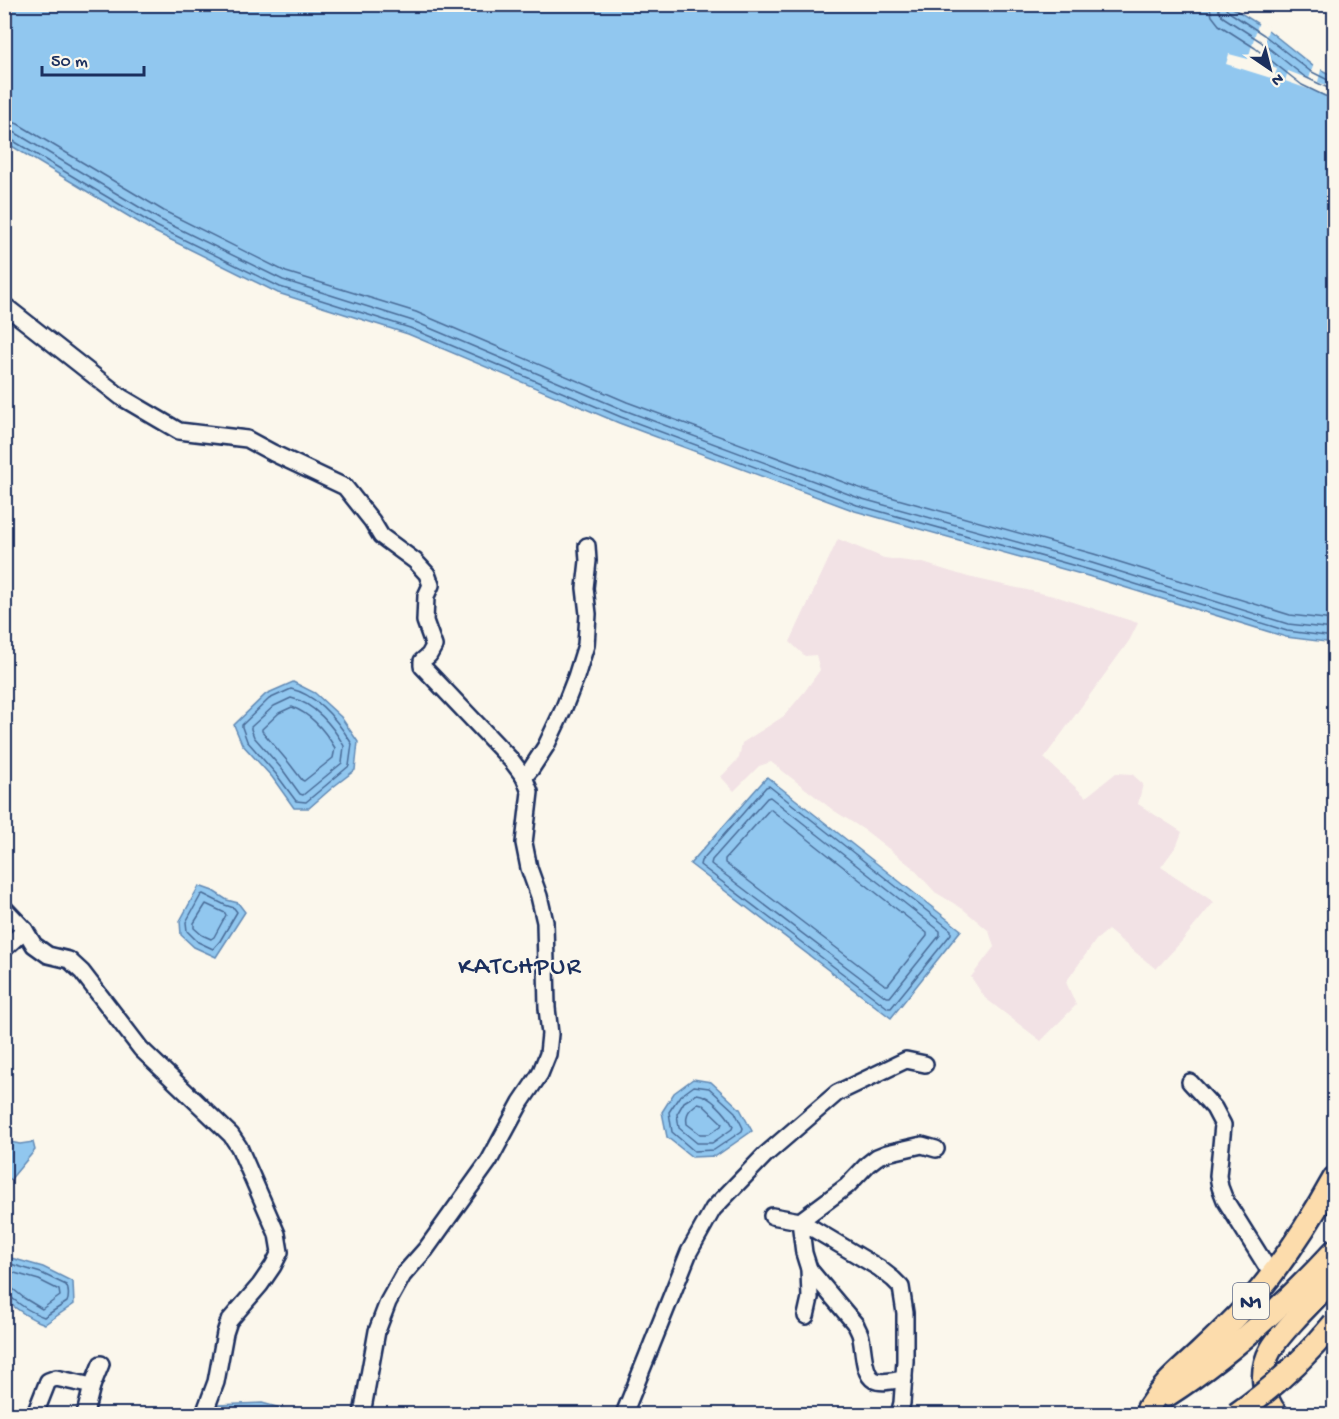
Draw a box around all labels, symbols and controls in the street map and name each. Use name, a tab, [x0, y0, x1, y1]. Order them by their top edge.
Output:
scale bar	[42, 39, 144, 77]
north arrow	[1240, 39, 1300, 99]
text: 50 m	[51, 52, 88, 73]
text: N	[1266, 68, 1286, 90]
district label: KATCHPUR	[458, 953, 582, 984]
road number: N1	[1233, 1283, 1269, 1319]

